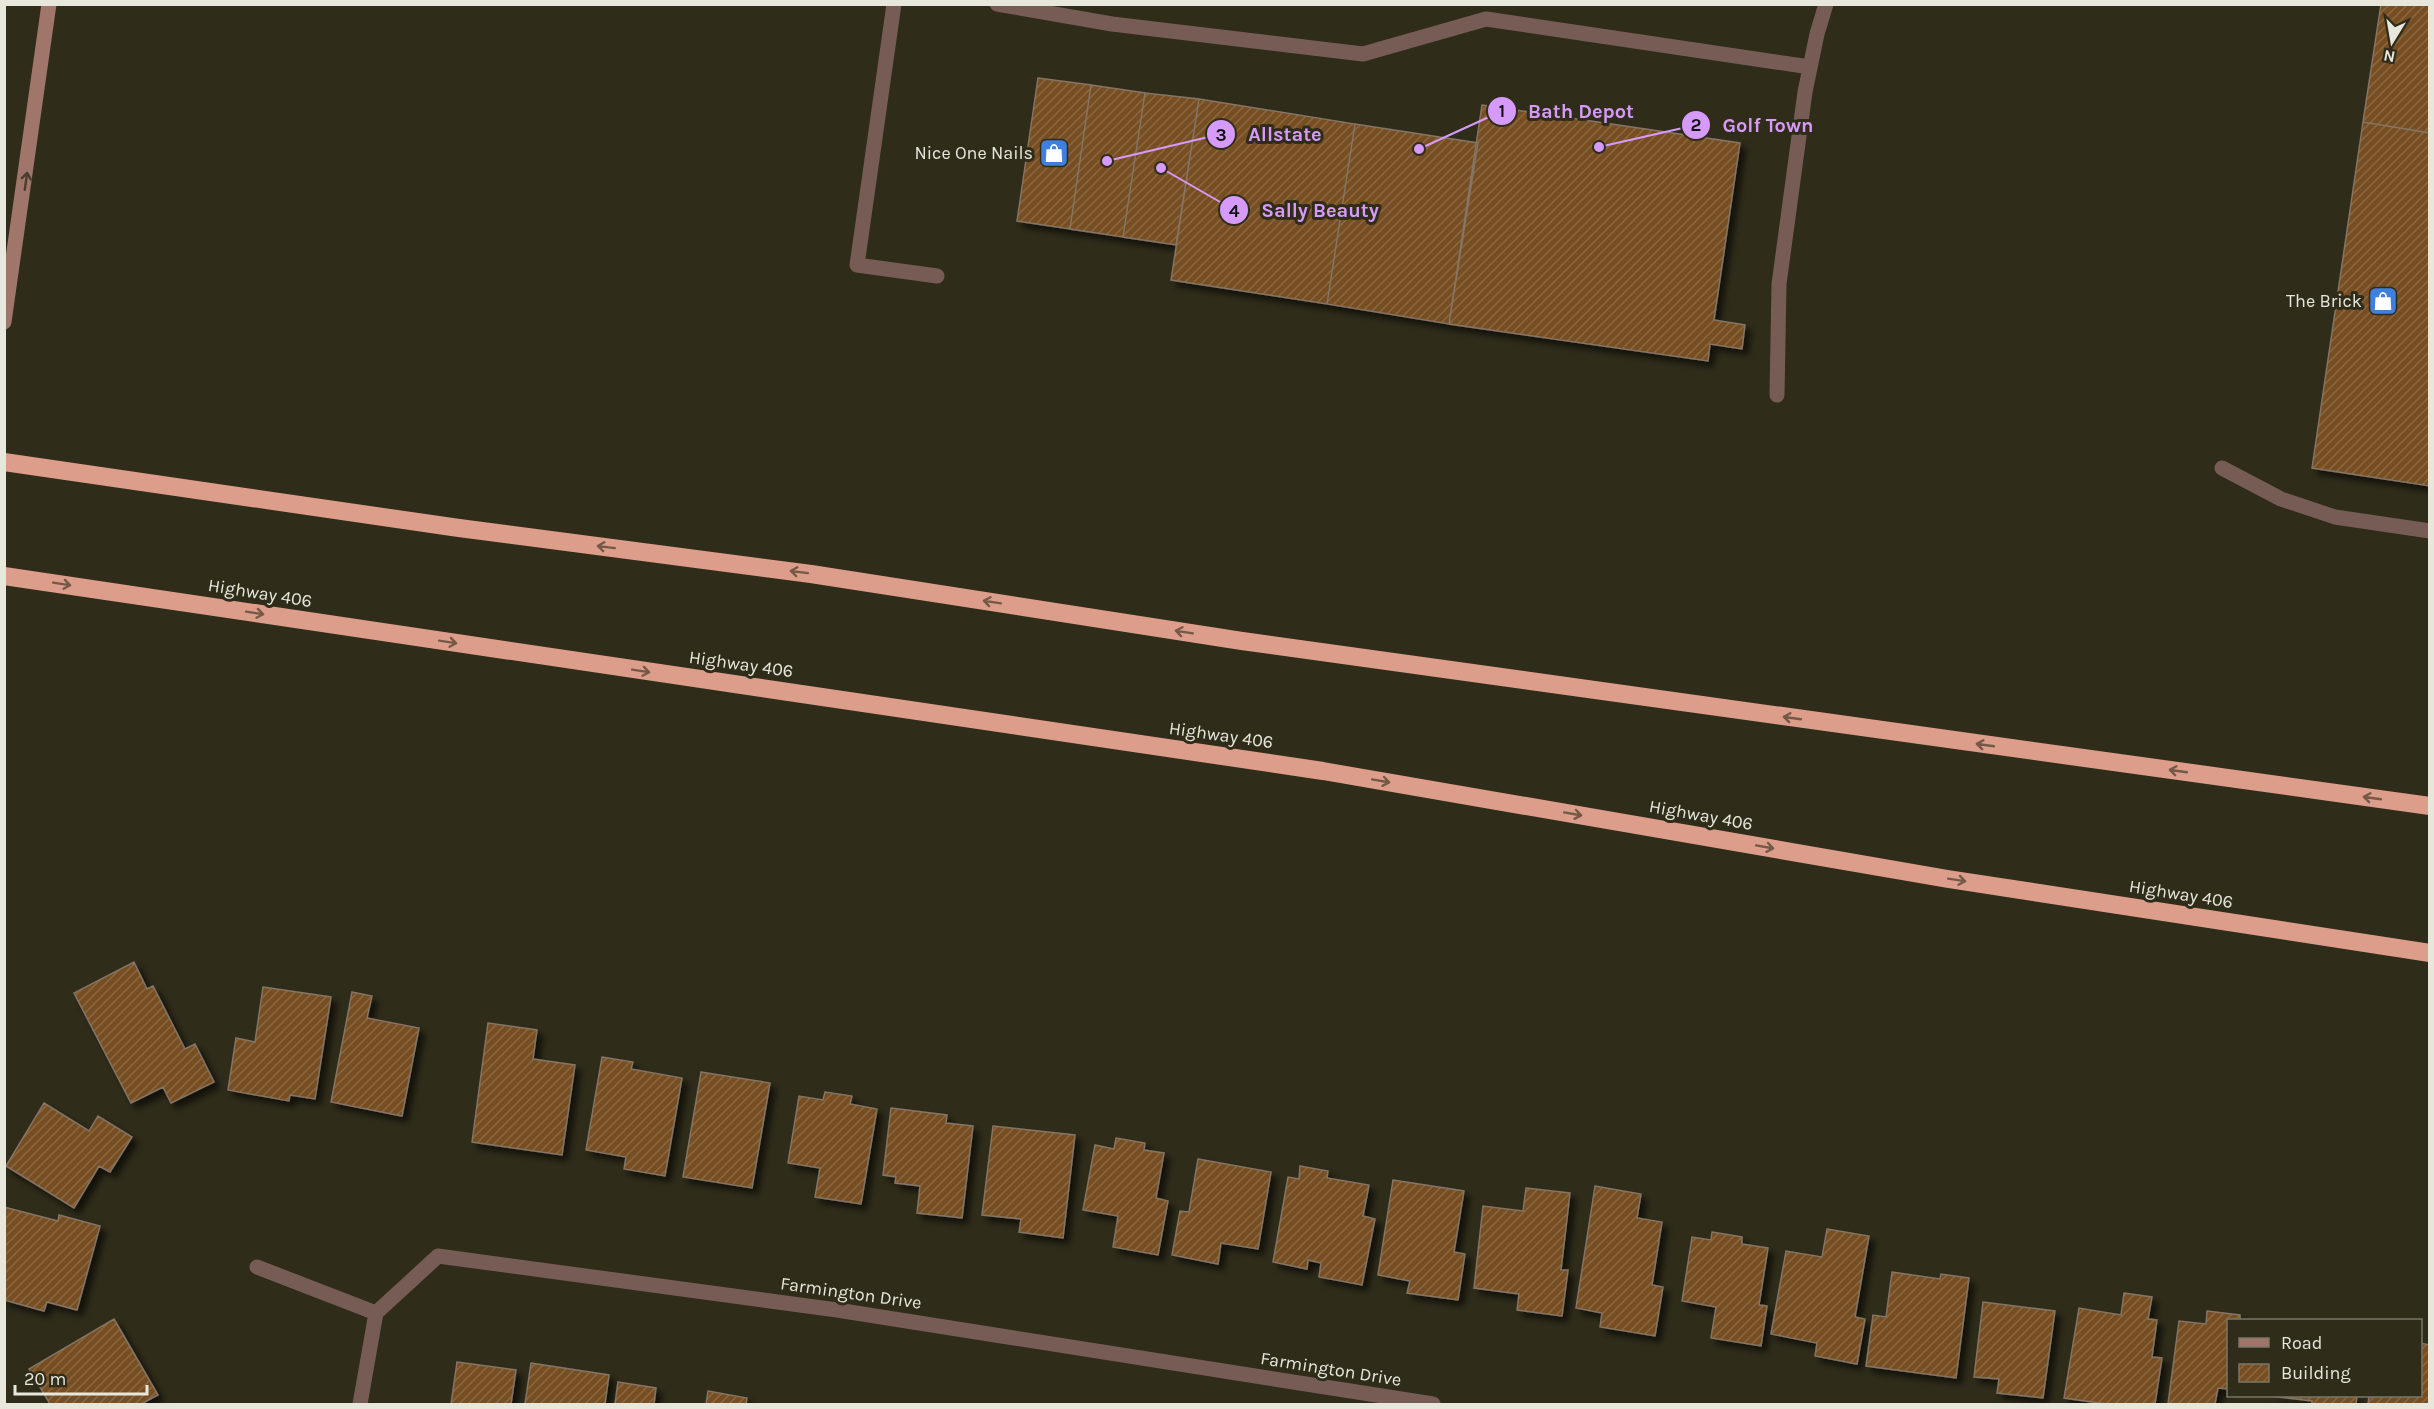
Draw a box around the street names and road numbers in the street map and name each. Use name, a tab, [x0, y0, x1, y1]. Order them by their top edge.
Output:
street label: Highway 406	[206, 574, 314, 612]
street label: Highway 406	[687, 646, 795, 682]
street label: Highway 406	[1167, 717, 1275, 753]
street label: Highway 406	[1647, 795, 1755, 835]
street label: Highway 406	[2127, 875, 2235, 913]
street label: Farmington Drive	[779, 1272, 923, 1314]
street label: Farmington Drive	[1259, 1347, 1403, 1391]

